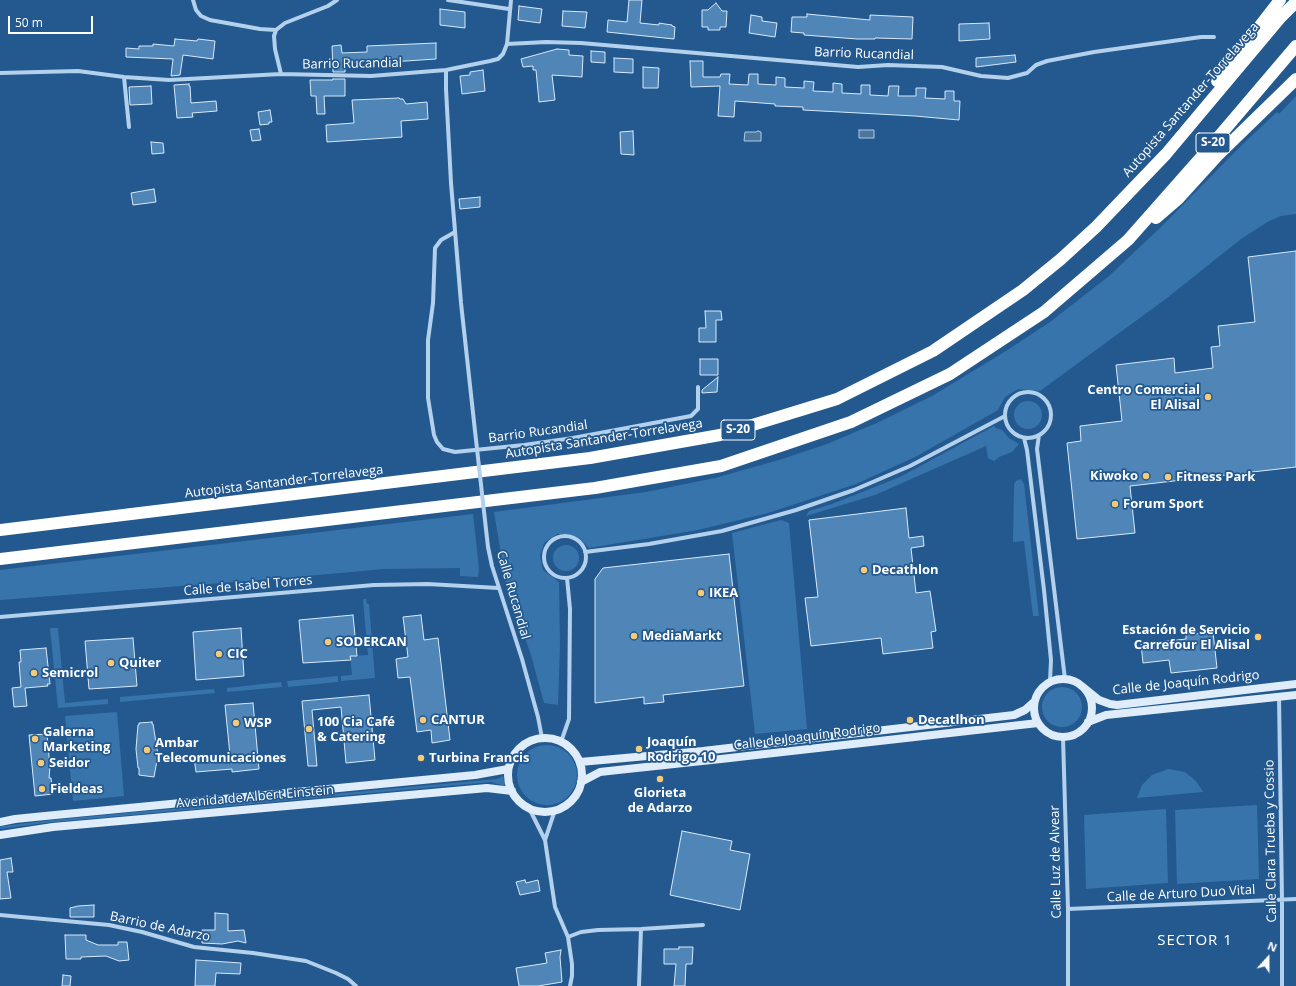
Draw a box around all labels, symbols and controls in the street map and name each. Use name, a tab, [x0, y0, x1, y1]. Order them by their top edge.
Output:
scale bar	[10, 8, 95, 34]
text: 50 m	[15, 14, 43, 31]
street label: Autopista Santander-Torrelavega	[1120, 20, 1262, 180]
street label: Barrio Rucandial	[814, 44, 914, 64]
street label: Barrio Rucandial	[302, 55, 402, 73]
road number: S-20	[1196, 133, 1230, 153]
place label: Centro Comercial El Alisal	[1087, 382, 1200, 413]
marker: Centro Comercial El Alisal	[1203, 392, 1213, 402]
street label: Autopista Santander-Torrelavega	[504, 416, 704, 462]
street label: Barrio Rucandial	[487, 417, 589, 447]
road number: S-20	[721, 420, 755, 440]
street label: Autopista Santander-Torrelavega	[184, 462, 384, 502]
place label: Kiwoko	[1090, 468, 1138, 484]
place label: Fitness Park	[1176, 469, 1255, 485]
marker: Kiwoko	[1141, 471, 1151, 481]
marker: Fitness Park	[1163, 472, 1173, 482]
place label: Forum Sport	[1123, 496, 1204, 512]
marker: Forum Sport	[1110, 499, 1120, 509]
street label: Calle Rucandial	[493, 549, 533, 641]
place label: Decathlon	[872, 562, 939, 578]
marker: Decathlon	[859, 565, 869, 575]
street label: Calle de Isabel Torres	[183, 573, 313, 599]
place label: IKEA	[709, 585, 738, 601]
marker: IKEA	[696, 588, 706, 598]
place label: Estación de Servicio Carrefour El Alisal	[1122, 622, 1250, 653]
place label: MediaMarkt	[642, 628, 722, 644]
marker: MediaMarkt	[629, 631, 639, 641]
marker: Estación de Servicio Carrefour El Alisal	[1253, 632, 1263, 642]
place label: SODERCAN	[336, 634, 407, 650]
marker: SODERCAN	[323, 637, 333, 647]
place label: CIC	[227, 646, 248, 662]
marker: CIC	[214, 649, 224, 659]
place label: Quiter	[119, 655, 161, 671]
marker: Quiter	[106, 658, 116, 668]
place label: Semicrol	[42, 665, 98, 681]
marker: Semicrol	[29, 668, 39, 678]
street label: Calle de Joaquín Rodrigo	[1112, 668, 1260, 698]
place label: CANTUR	[431, 712, 485, 728]
place label: Decatlhon	[918, 712, 985, 728]
place label: 100 Cia Café & Catering	[317, 714, 395, 745]
place label: WSP	[244, 715, 272, 731]
marker: CANTUR	[418, 715, 428, 725]
marker: Decatlhon	[905, 715, 915, 725]
marker: WSP	[231, 718, 241, 728]
street label: Calle de Joaquín Rodrigo	[733, 720, 881, 754]
place label: Galerna Marketing	[43, 724, 110, 755]
marker: 100 Cia Café & Catering	[304, 724, 314, 734]
marker: Galerna Marketing	[30, 734, 40, 744]
place label: Joaquín Rodrigo 10	[647, 734, 715, 765]
place label: Ambar Telecomunicaciones	[155, 735, 286, 766]
marker: Joaquín Rodrigo 10	[634, 744, 644, 754]
marker: Ambar Telecomunicaciones	[142, 745, 152, 755]
place label: Turbina Francis	[429, 750, 529, 766]
marker: Turbina Francis	[416, 753, 426, 763]
place label: Seidor	[49, 755, 90, 771]
marker: Seidor	[36, 758, 46, 768]
street label: Calle Clara Trueba y Cossio	[1262, 759, 1280, 923]
marker: Glorieta de Adarzo	[655, 774, 665, 784]
place label: Fieldeas	[50, 781, 103, 797]
street label: Avenida de Albert Einstein	[175, 782, 335, 812]
marker: Fieldeas	[37, 784, 47, 794]
place label: Glorieta de Adarzo	[628, 785, 692, 816]
street label: Calle Luz de Alvear	[1047, 805, 1065, 919]
street label: Calle de Arturo Duo Vital	[1106, 882, 1256, 906]
street label: Barrio de Adarzo	[109, 909, 211, 945]
district label: SECTOR 1	[1157, 932, 1233, 950]
north arrow	[1248, 938, 1288, 978]
text: N	[1266, 938, 1279, 955]

